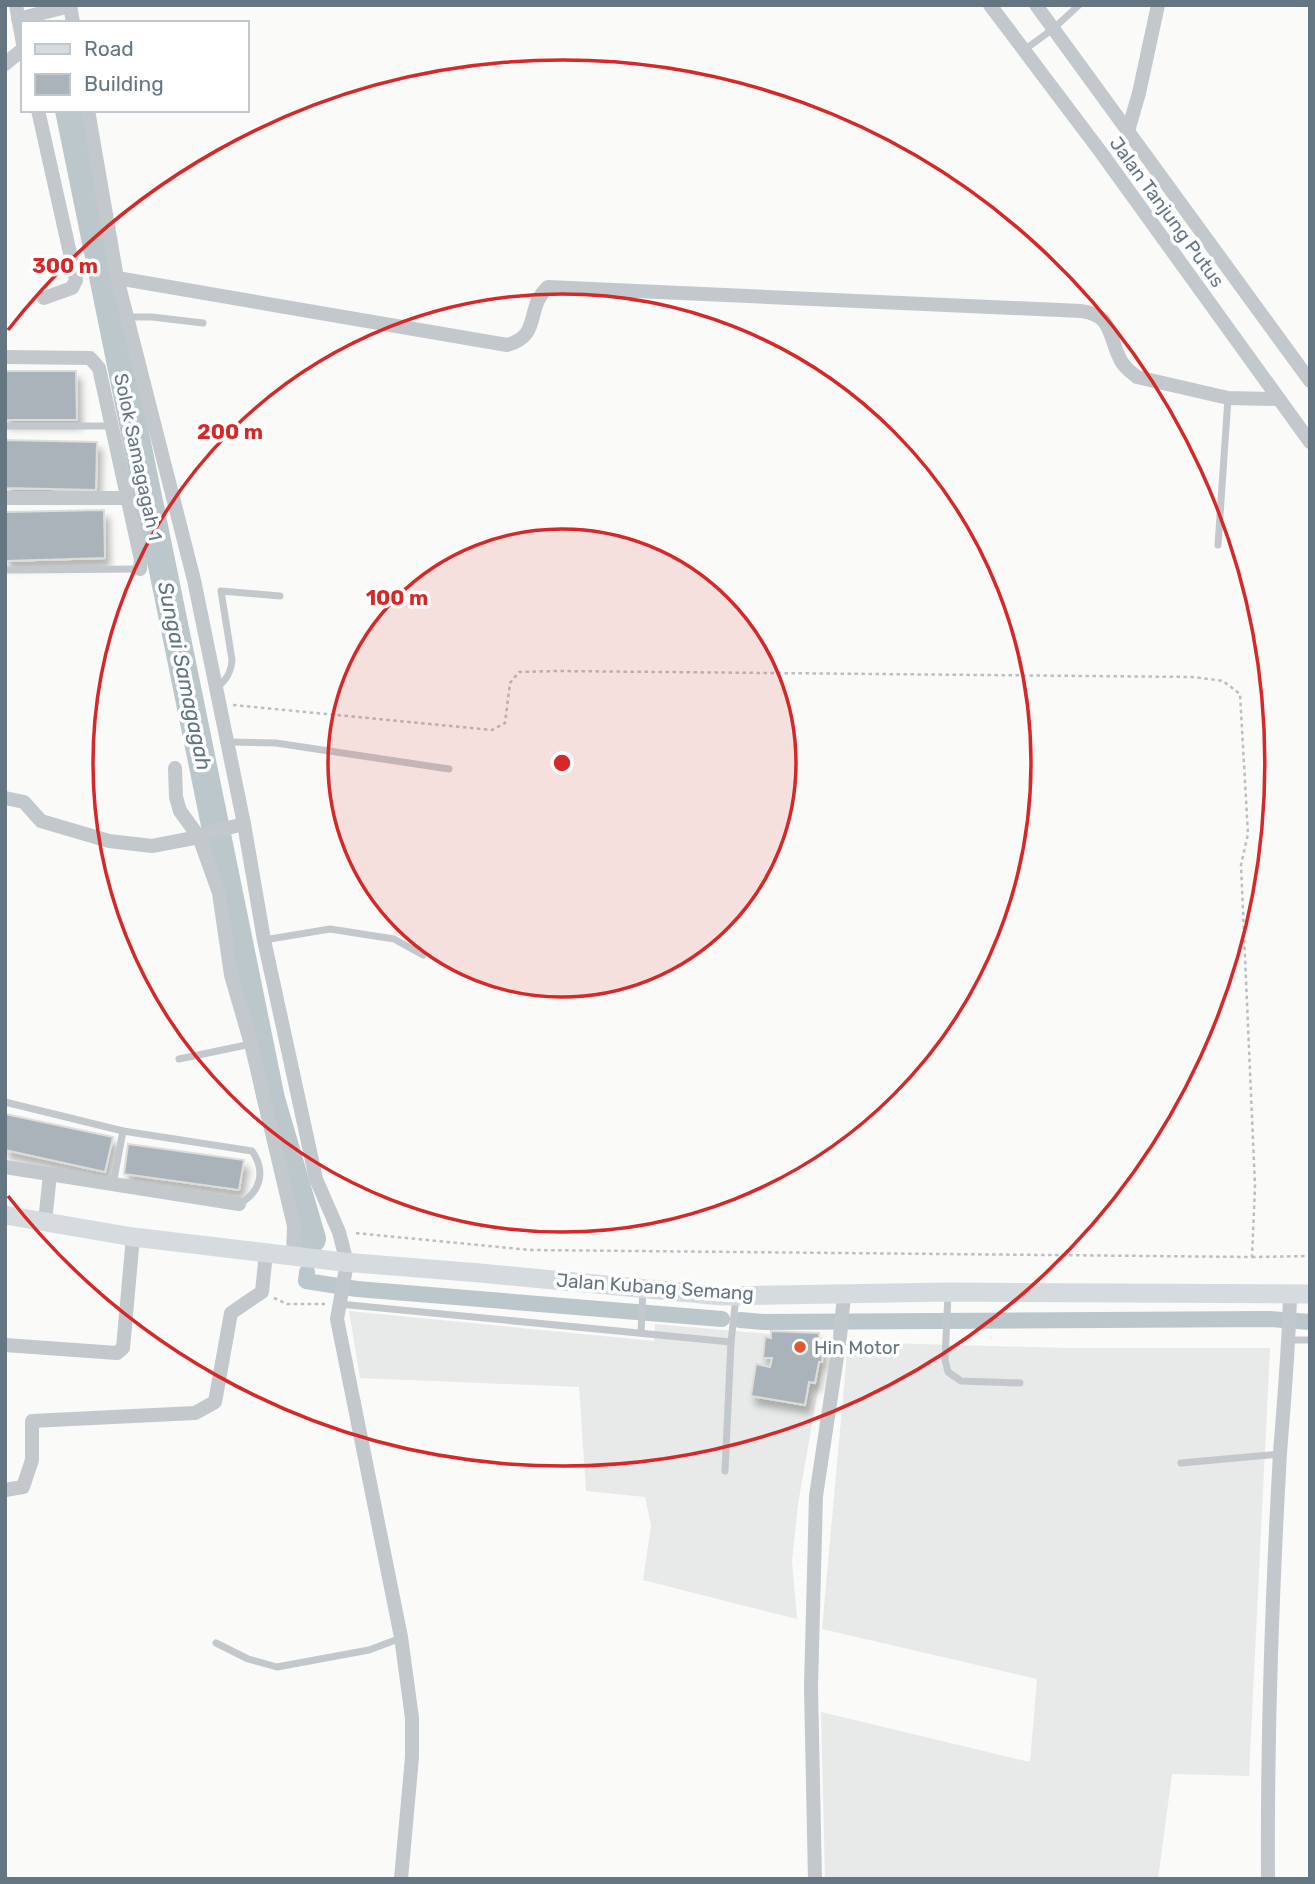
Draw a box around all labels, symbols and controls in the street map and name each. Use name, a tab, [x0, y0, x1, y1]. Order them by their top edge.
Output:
legend	[21, 21, 248, 112]
text: Road	[84, 36, 134, 61]
text: Building	[84, 71, 164, 96]
street label: Jalan Tanjung Putus	[1105, 132, 1229, 292]
text: 300 m	[32, 253, 98, 278]
street label: Solok Samagagah 1	[109, 371, 167, 543]
text: 200 m	[197, 419, 263, 444]
water label: Sungai Samagagah	[153, 579, 217, 773]
text: 100 m	[366, 585, 428, 610]
centre of rings	[550, 751, 574, 775]
street label: Jalan Kubang Semang	[555, 1269, 755, 1305]
place label: Hin Motor	[814, 1336, 901, 1359]
marker: Hin Motor	[792, 1339, 808, 1355]

